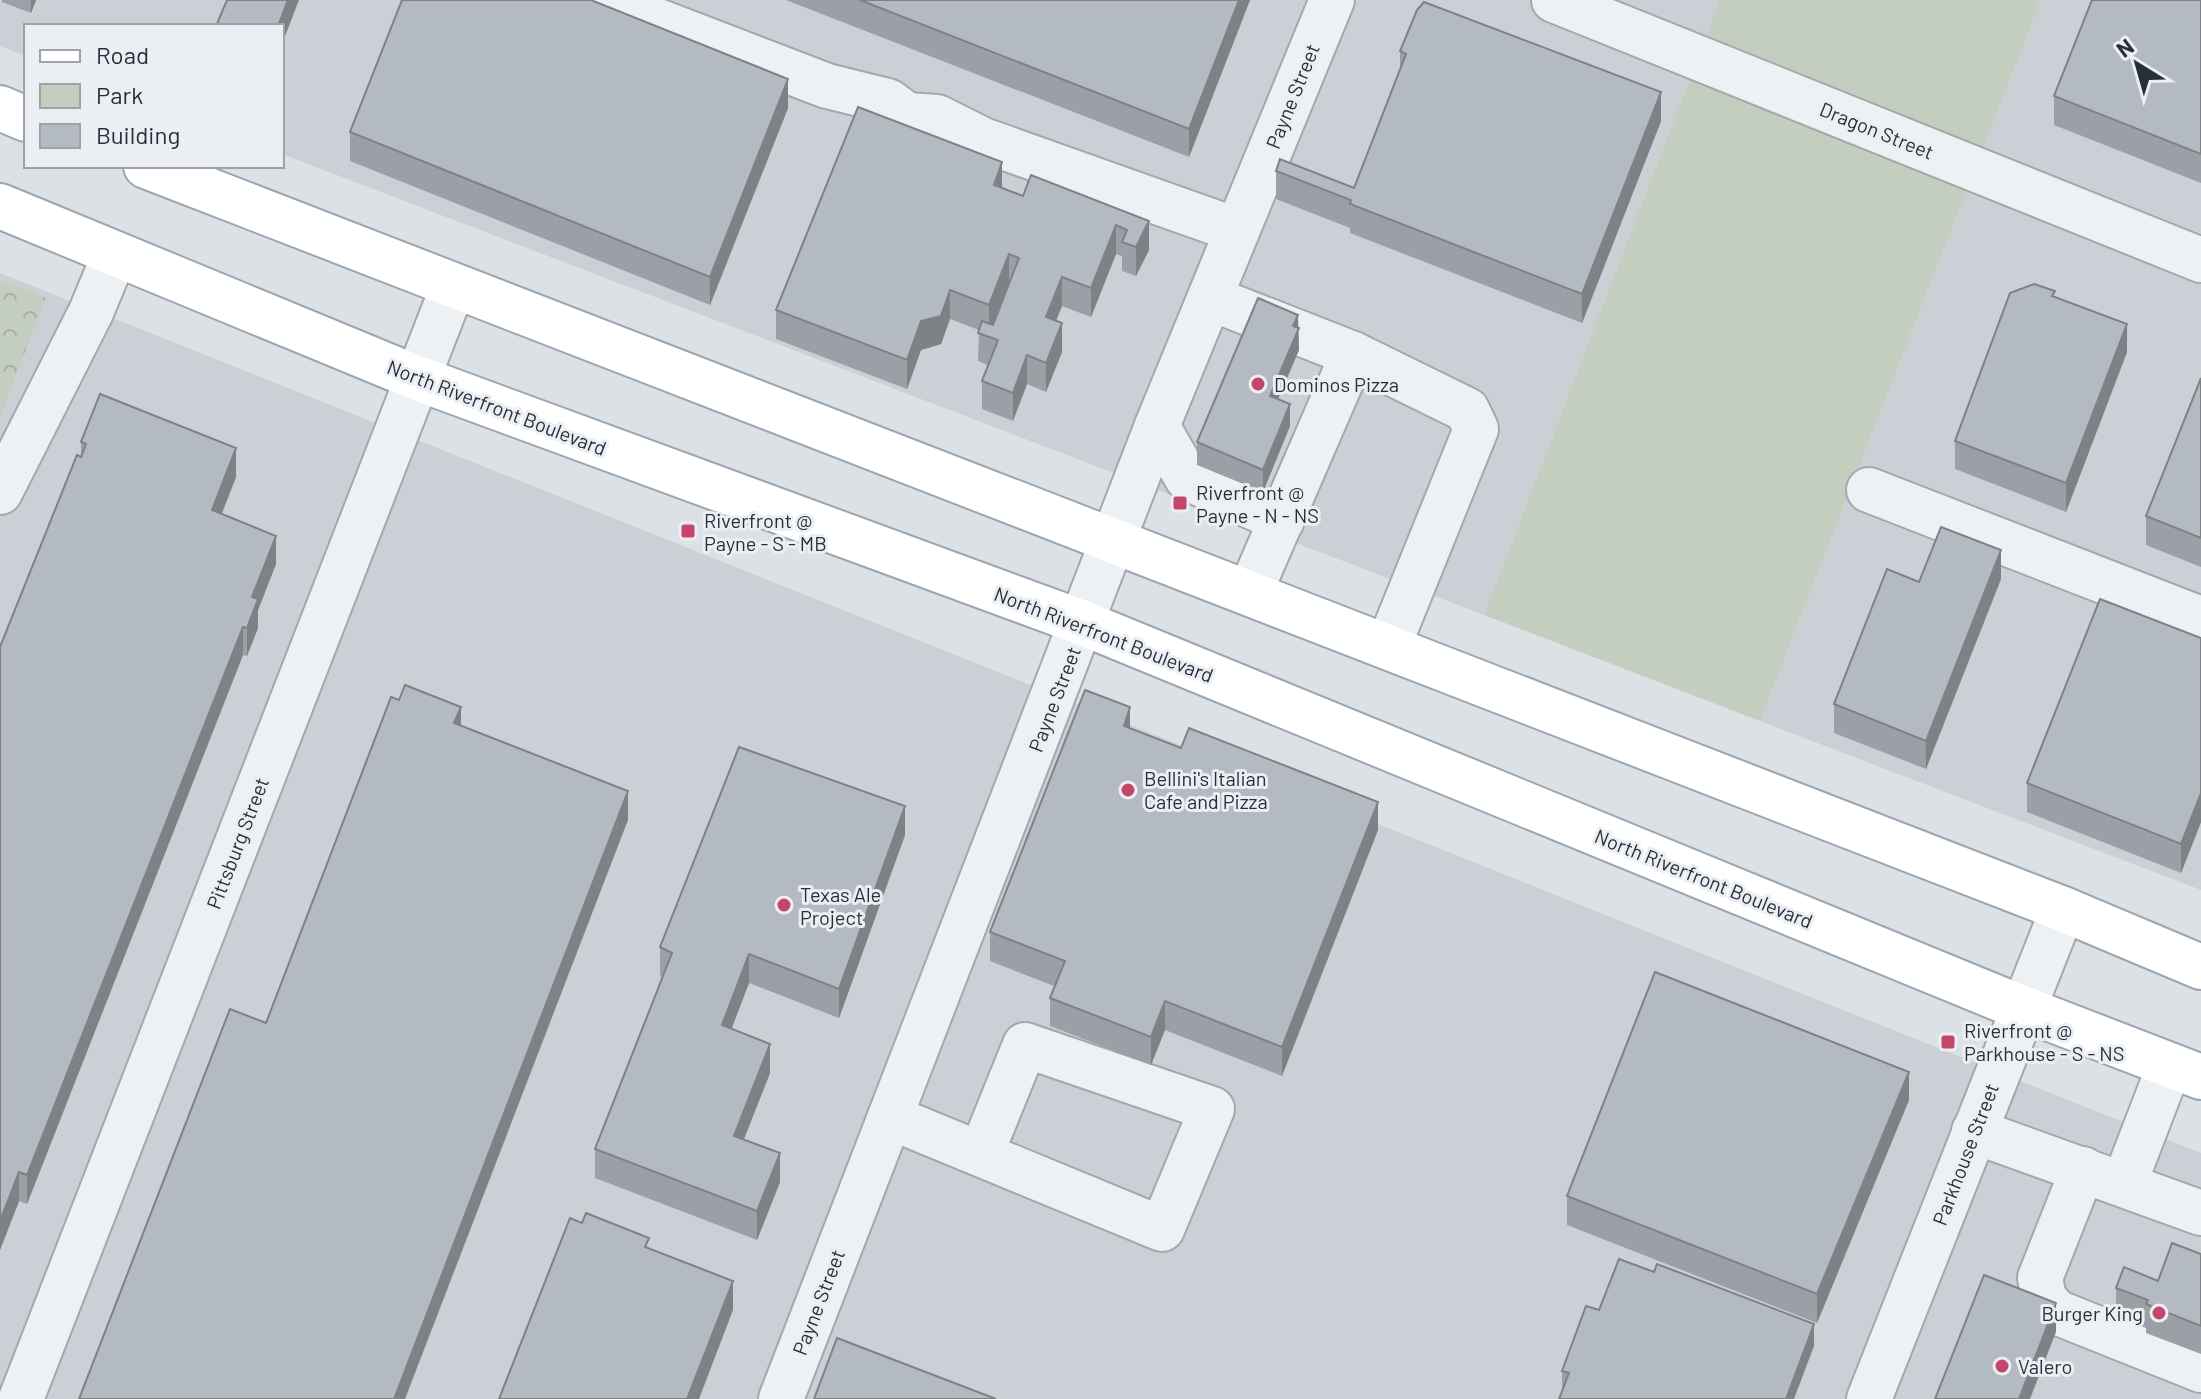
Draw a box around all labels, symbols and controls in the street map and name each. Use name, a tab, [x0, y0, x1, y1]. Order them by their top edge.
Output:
legend	[24, 24, 284, 168]
north arrow	[2097, 24, 2177, 104]
text: N	[2111, 32, 2138, 62]
text: Road	[96, 40, 149, 69]
street label: Payne Street	[1260, 40, 1324, 152]
text: Park	[96, 80, 143, 109]
street label: Dragon Street	[1816, 96, 1938, 164]
text: Building	[96, 120, 180, 149]
street label: North Riverfront Boulevard	[384, 354, 610, 460]
place label: Dominos Pizza	[1274, 372, 1399, 396]
marker: Dominos Pizza	[1249, 375, 1267, 393]
place label: Riverfront @ Payne - N - NS	[1196, 480, 1319, 527]
marker: Riverfront @ Payne - N - NS	[1171, 494, 1189, 512]
place label: Riverfront @ Payne - S - MB	[704, 508, 827, 555]
marker: Riverfront @ Payne - S - MB	[679, 522, 697, 540]
street label: North Riverfront Boulevard	[991, 581, 1217, 687]
street label: Payne Street	[1023, 643, 1085, 755]
place label: Bellini's Italian Cafe and Pizza	[1144, 766, 1268, 813]
street label: Pittsburg Street	[201, 774, 273, 912]
marker: Bellini's Italian Cafe and Pizza	[1119, 781, 1137, 799]
street label: North Riverfront Boulevard	[1592, 823, 1816, 933]
place label: Texas Ale Project	[800, 882, 881, 929]
marker: Texas Ale Project	[775, 896, 793, 914]
place label: Riverfront @ Parkhouse - S - NS	[1964, 1018, 2124, 1065]
marker: Riverfront @ Parkhouse - S - NS	[1939, 1033, 1957, 1051]
street label: Parkhouse Street	[1927, 1079, 2003, 1229]
street label: Payne Street	[787, 1246, 849, 1358]
place label: Burger King	[2042, 1301, 2143, 1325]
marker: Burger King	[2150, 1304, 2168, 1322]
place label: Valero	[2018, 1354, 2072, 1378]
marker: Valero	[1993, 1357, 2011, 1375]

